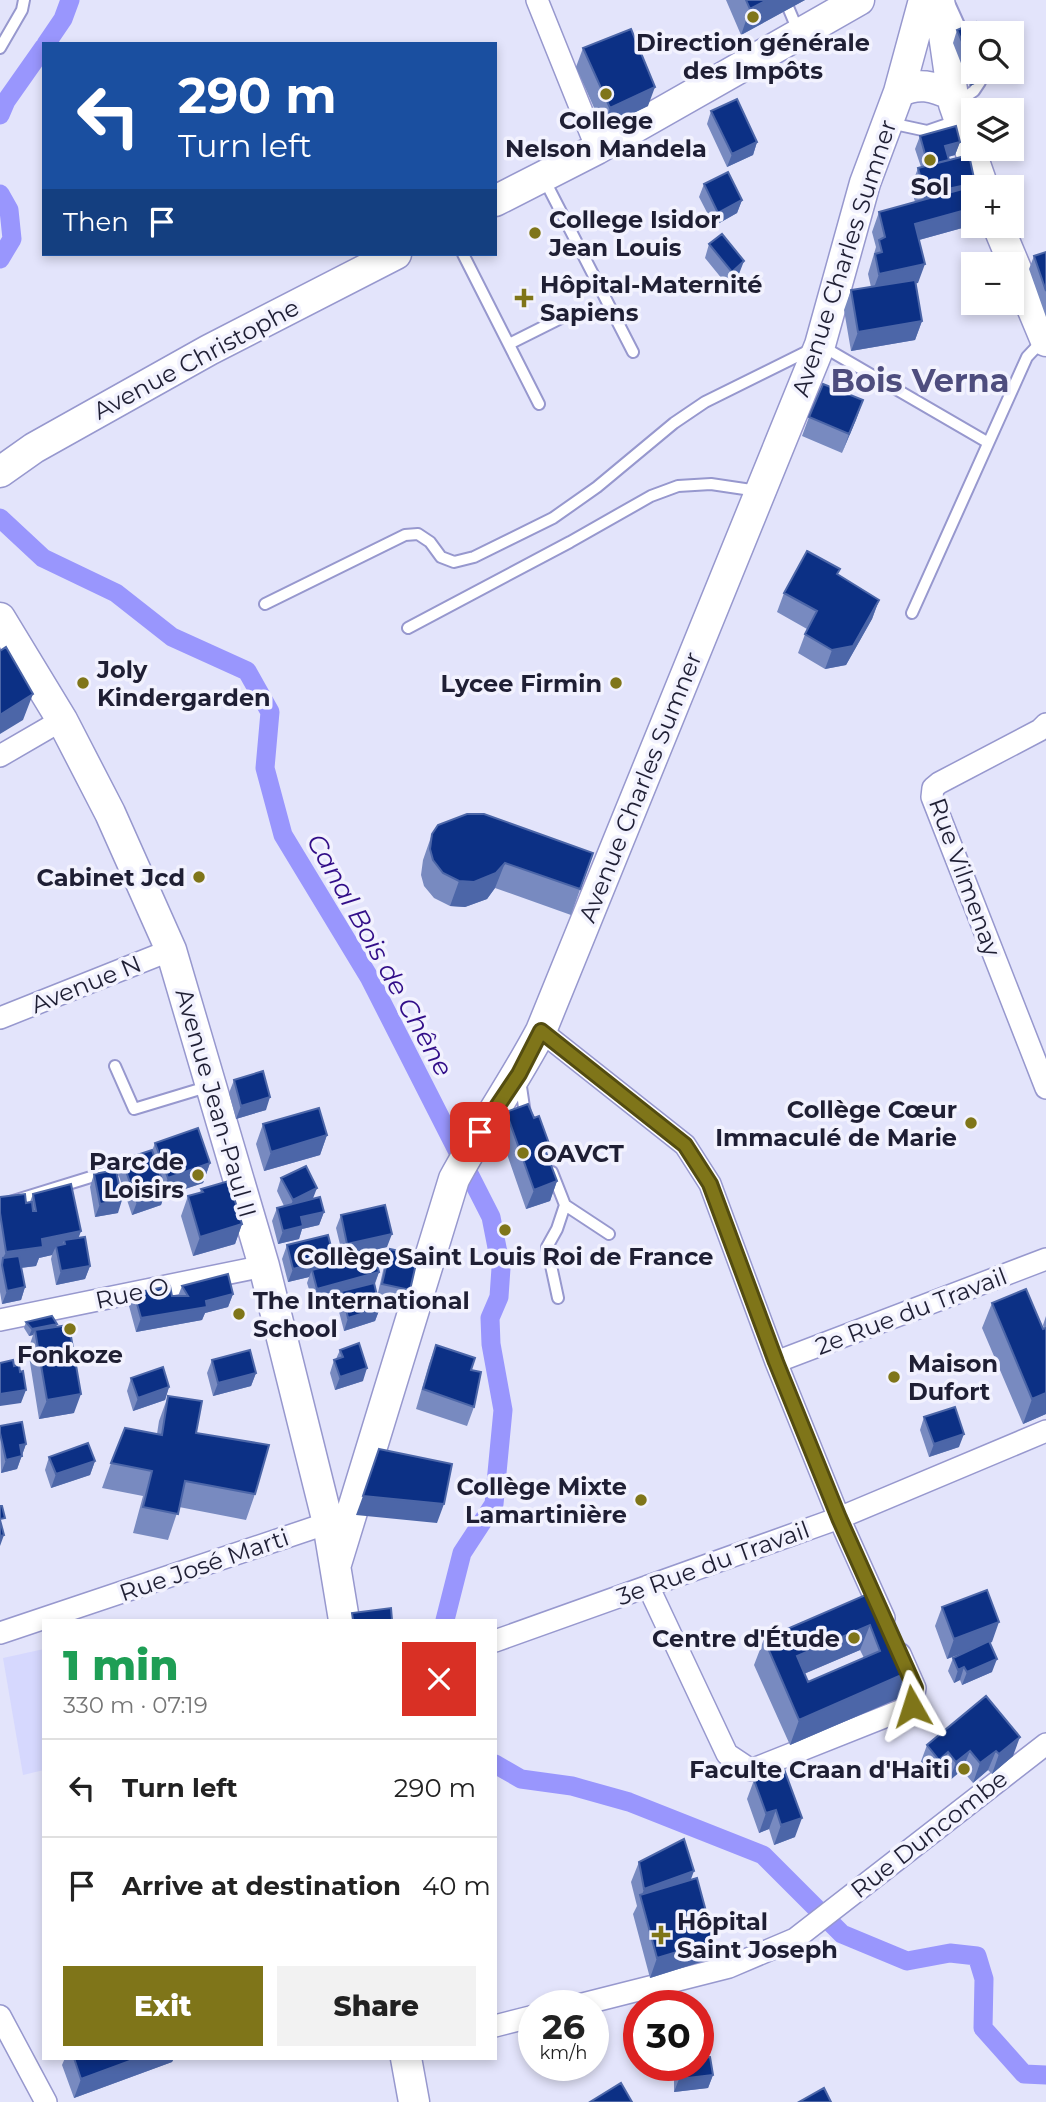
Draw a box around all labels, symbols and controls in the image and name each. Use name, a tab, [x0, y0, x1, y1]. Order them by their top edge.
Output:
marker: Direction générale des Impôts	[745, 9, 761, 25]
map controls	[961, 21, 1024, 315]
button: search	[961, 21, 1024, 84]
place label: Direction générale des Impôts	[636, 28, 870, 85]
text: 290 m	[178, 66, 337, 125]
icon: left	[63, 70, 154, 161]
marker: College Nelson Mandela	[598, 86, 614, 102]
button: layers	[961, 98, 1024, 161]
place label: College Nelson Mandela	[505, 106, 707, 163]
street label: Avenue Charles Sumner	[786, 116, 902, 400]
text: Turn left	[178, 126, 312, 165]
marker: Sol	[922, 152, 938, 168]
place label: Sol	[911, 172, 949, 201]
button: +	[961, 175, 1024, 238]
icon: arrive	[143, 203, 181, 241]
place label: College Isidor Jean Louis	[548, 205, 721, 262]
text: Then	[63, 206, 129, 238]
marker: College Isidor Jean Louis	[527, 225, 543, 241]
button: −	[961, 252, 1024, 315]
place label: Hôpital-Maternité Sapiens	[540, 270, 762, 327]
marker: Hôpital-Maternité Sapiens	[514, 288, 534, 308]
street label: Avenue Christophe	[88, 292, 304, 426]
district label: Bois Verna	[831, 361, 1009, 400]
street label: Avenue Charles Sumner	[572, 647, 708, 927]
place label: Joly Kindergarden	[96, 655, 271, 712]
place label: Lycee Firmin	[441, 669, 602, 698]
marker: Joly Kindergarden	[75, 675, 91, 691]
marker: Lycee Firmin	[608, 675, 624, 691]
street label: Rue Vilmenay	[923, 794, 1007, 960]
water label: Canal Bois de Chêne	[300, 828, 460, 1082]
place label: Cabinet Jcd	[36, 863, 185, 892]
marker: Cabinet Jcd	[191, 869, 207, 885]
street label: Avenue N	[27, 949, 145, 1019]
street label: Avenue Jean-Paul II	[169, 985, 263, 1221]
place label: Collège Cœur Immaculé de Marie	[715, 1095, 957, 1152]
pin	[450, 1102, 510, 1162]
icon: arrive	[461, 1113, 499, 1151]
marker: Collège Cœur Immaculé de Marie	[963, 1115, 979, 1131]
place label: OAVCT	[537, 1139, 624, 1168]
marker: OAVCT	[515, 1145, 531, 1161]
place label: Parc de Loisirs	[89, 1147, 184, 1204]
marker: Parc de Loisirs	[190, 1167, 206, 1183]
marker: Collège Saint Louis Roi de France	[497, 1222, 513, 1238]
place label: Collège Saint Louis Roi de France	[297, 1242, 713, 1271]
street label: 2e Rue du Travail	[811, 1261, 1011, 1361]
street label: Rue O	[93, 1271, 171, 1315]
place label: The International School	[253, 1286, 470, 1343]
marker: The International School	[231, 1306, 247, 1322]
marker: Fonkoze	[62, 1321, 78, 1337]
place label: Fonkoze	[17, 1340, 123, 1369]
place label: Maison Dufort	[908, 1349, 998, 1406]
marker: Maison Dufort	[886, 1369, 902, 1385]
place label: Collège Mixte Lamartinière	[456, 1472, 627, 1529]
marker: Collège Mixte Lamartinière	[633, 1492, 649, 1508]
street label: 3e Rue du Travail	[613, 1515, 813, 1611]
street label: Rue José Marti	[116, 1522, 292, 1608]
place label: Centre d'Étude	[652, 1624, 840, 1653]
marker: Centre d'Étude	[846, 1630, 862, 1646]
text: 1 min	[63, 1639, 179, 1691]
button: close	[402, 1642, 476, 1716]
position arrow	[875, 1669, 949, 1743]
text: 330 m · 07:19	[63, 1691, 208, 1719]
place label: Faculte Craan d'Haiti	[689, 1755, 950, 1784]
marker: Faculte Craan d'Haiti	[956, 1761, 972, 1777]
street label: Rue Duncombe	[845, 1764, 1013, 1904]
icon: left	[63, 1769, 101, 1807]
text: Turn left	[122, 1772, 238, 1804]
text: 290 m	[394, 1772, 476, 1804]
icon: arrive	[63, 1867, 101, 1905]
text: Arrive at destination	[122, 1870, 401, 1902]
text: 40 m	[422, 1870, 491, 1902]
place label: Hôpital Saint Joseph	[677, 1907, 838, 1964]
marker: Hôpital Saint Joseph	[651, 1925, 671, 1945]
button: Exit	[63, 1966, 263, 2046]
button: Share	[277, 1966, 476, 2046]
speed limit sign: 30	[623, 1990, 714, 2081]
text: 26	[542, 2005, 585, 2048]
text: km/h	[539, 2042, 588, 2064]

